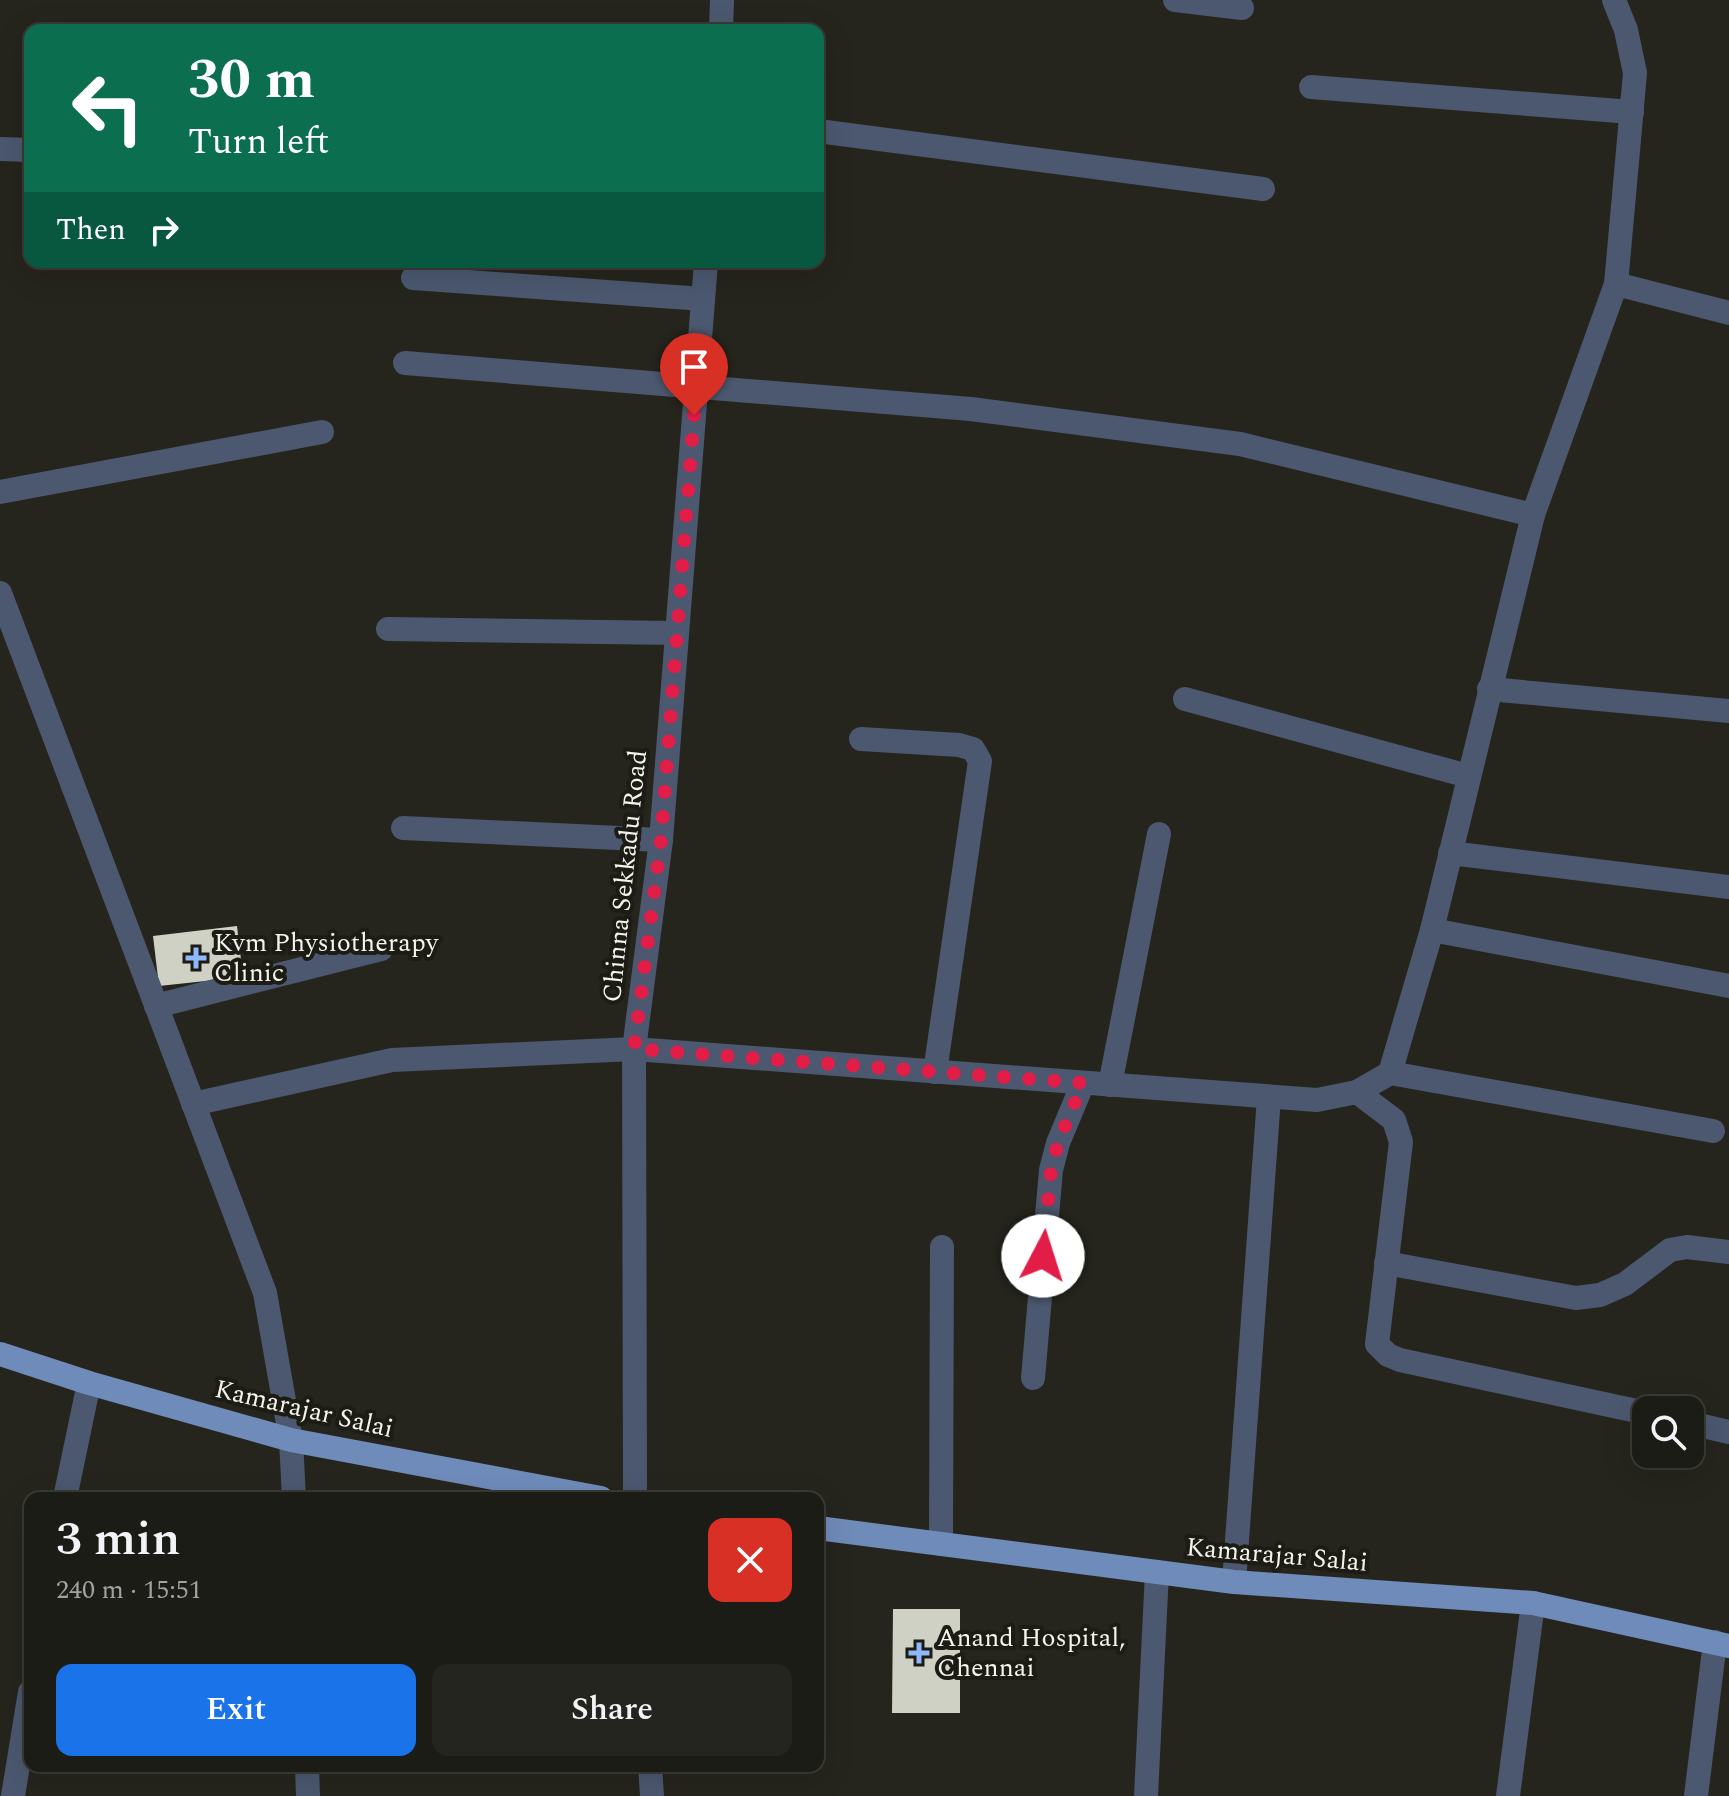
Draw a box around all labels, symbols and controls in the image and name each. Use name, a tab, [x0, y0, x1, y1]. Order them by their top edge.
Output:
text: 30 m	[188, 38, 315, 123]
icon: left	[56, 56, 160, 160]
text: Turn left	[188, 115, 329, 170]
text: Then	[56, 207, 126, 253]
icon: right	[142, 208, 186, 252]
pin	[660, 333, 728, 415]
icon: arrive	[672, 345, 716, 389]
street label: Chinna Sekkadu Road	[592, 748, 658, 1004]
place label: Kvm Physiotherapy Clinic	[214, 923, 440, 993]
marker: Kvm Physiotherapy Clinic	[185, 947, 207, 969]
position arrow	[1001, 1214, 1085, 1298]
street label: Kamarajar Salai	[211, 1369, 397, 1449]
map controls	[1632, 1396, 1704, 1468]
button: search	[1632, 1396, 1704, 1468]
text: 3 min	[56, 1503, 181, 1576]
button: close	[708, 1518, 792, 1602]
street label: Kamarajar Salai	[1184, 1527, 1370, 1583]
text: 240 m · 15:51	[56, 1570, 202, 1610]
place label: Anand Hospital, Chennai	[937, 1618, 1126, 1688]
marker: Anand Hospital, Chennai	[908, 1642, 930, 1664]
button: Exit	[56, 1664, 416, 1756]
button: Share	[432, 1664, 792, 1756]

